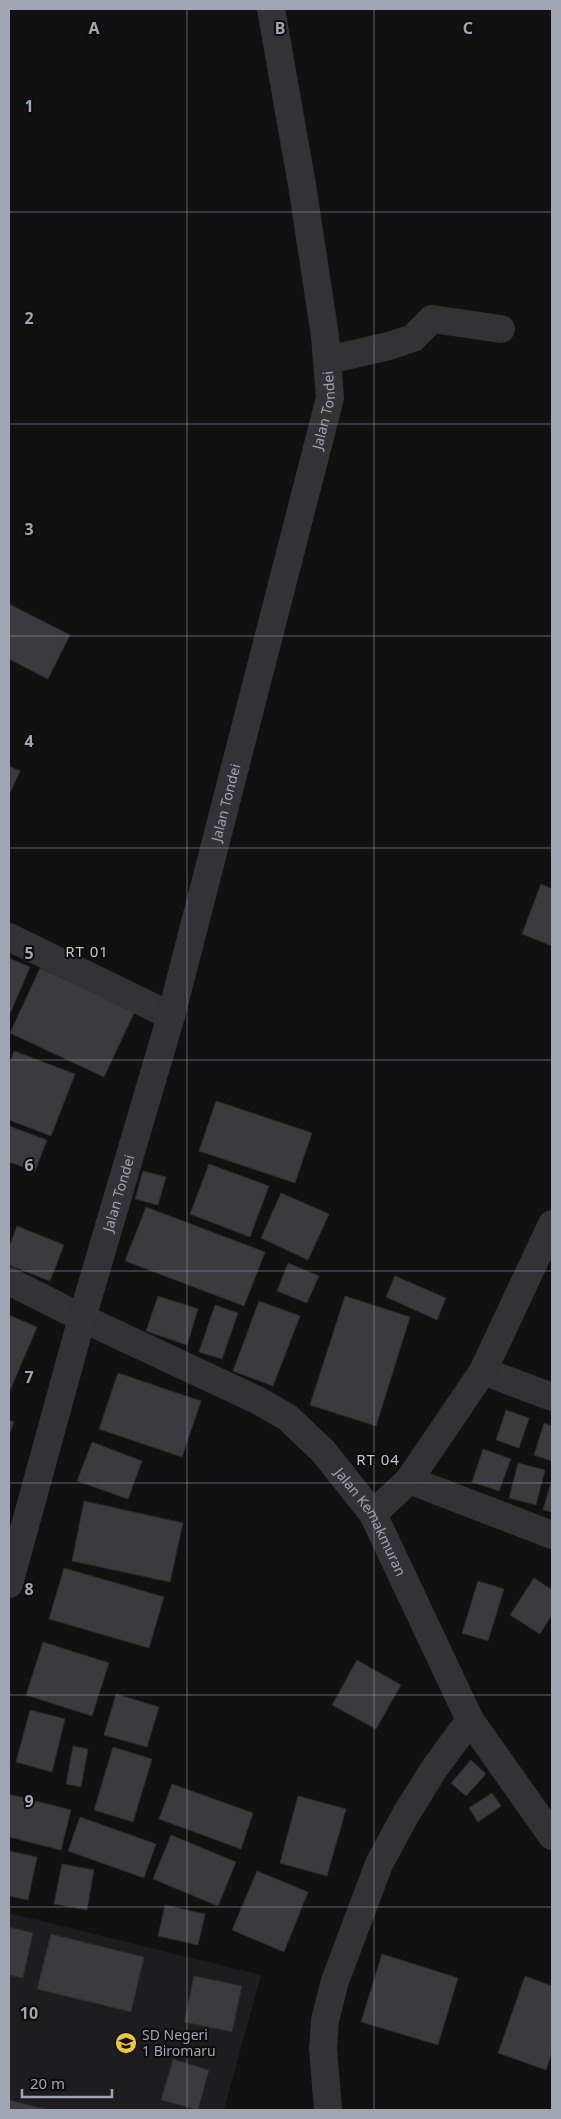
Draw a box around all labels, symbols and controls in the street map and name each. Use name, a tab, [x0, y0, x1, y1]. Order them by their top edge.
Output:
text: A	[88, 17, 100, 39]
text: B	[275, 17, 285, 39]
text: C	[463, 17, 473, 39]
text: 1	[24, 95, 34, 117]
text: 2	[24, 307, 34, 329]
street label: Jalan Tondei	[307, 370, 339, 453]
text: 3	[24, 518, 34, 540]
text: 4	[24, 730, 34, 752]
street label: Jalan Tondei	[206, 762, 245, 845]
district label: RT 01	[65, 941, 109, 961]
text: 5	[24, 942, 34, 964]
street label: Jalan Tondei	[97, 1152, 139, 1236]
text: 6	[24, 1154, 34, 1176]
text: 7	[24, 1366, 34, 1388]
district label: RT 04	[356, 1449, 400, 1469]
street label: Jalan Kemakmuran	[329, 1462, 411, 1579]
text: 8	[24, 1578, 34, 1600]
text: 9	[24, 1790, 34, 1812]
text: 10	[20, 2002, 38, 2024]
place label: SD Negeri 1 Biromaru	[142, 2025, 216, 2060]
school or university icon: SD Negeri 1 Biromaru	[114, 2031, 138, 2055]
scale bar	[22, 2066, 112, 2098]
text: 20 m	[30, 2073, 65, 2093]

